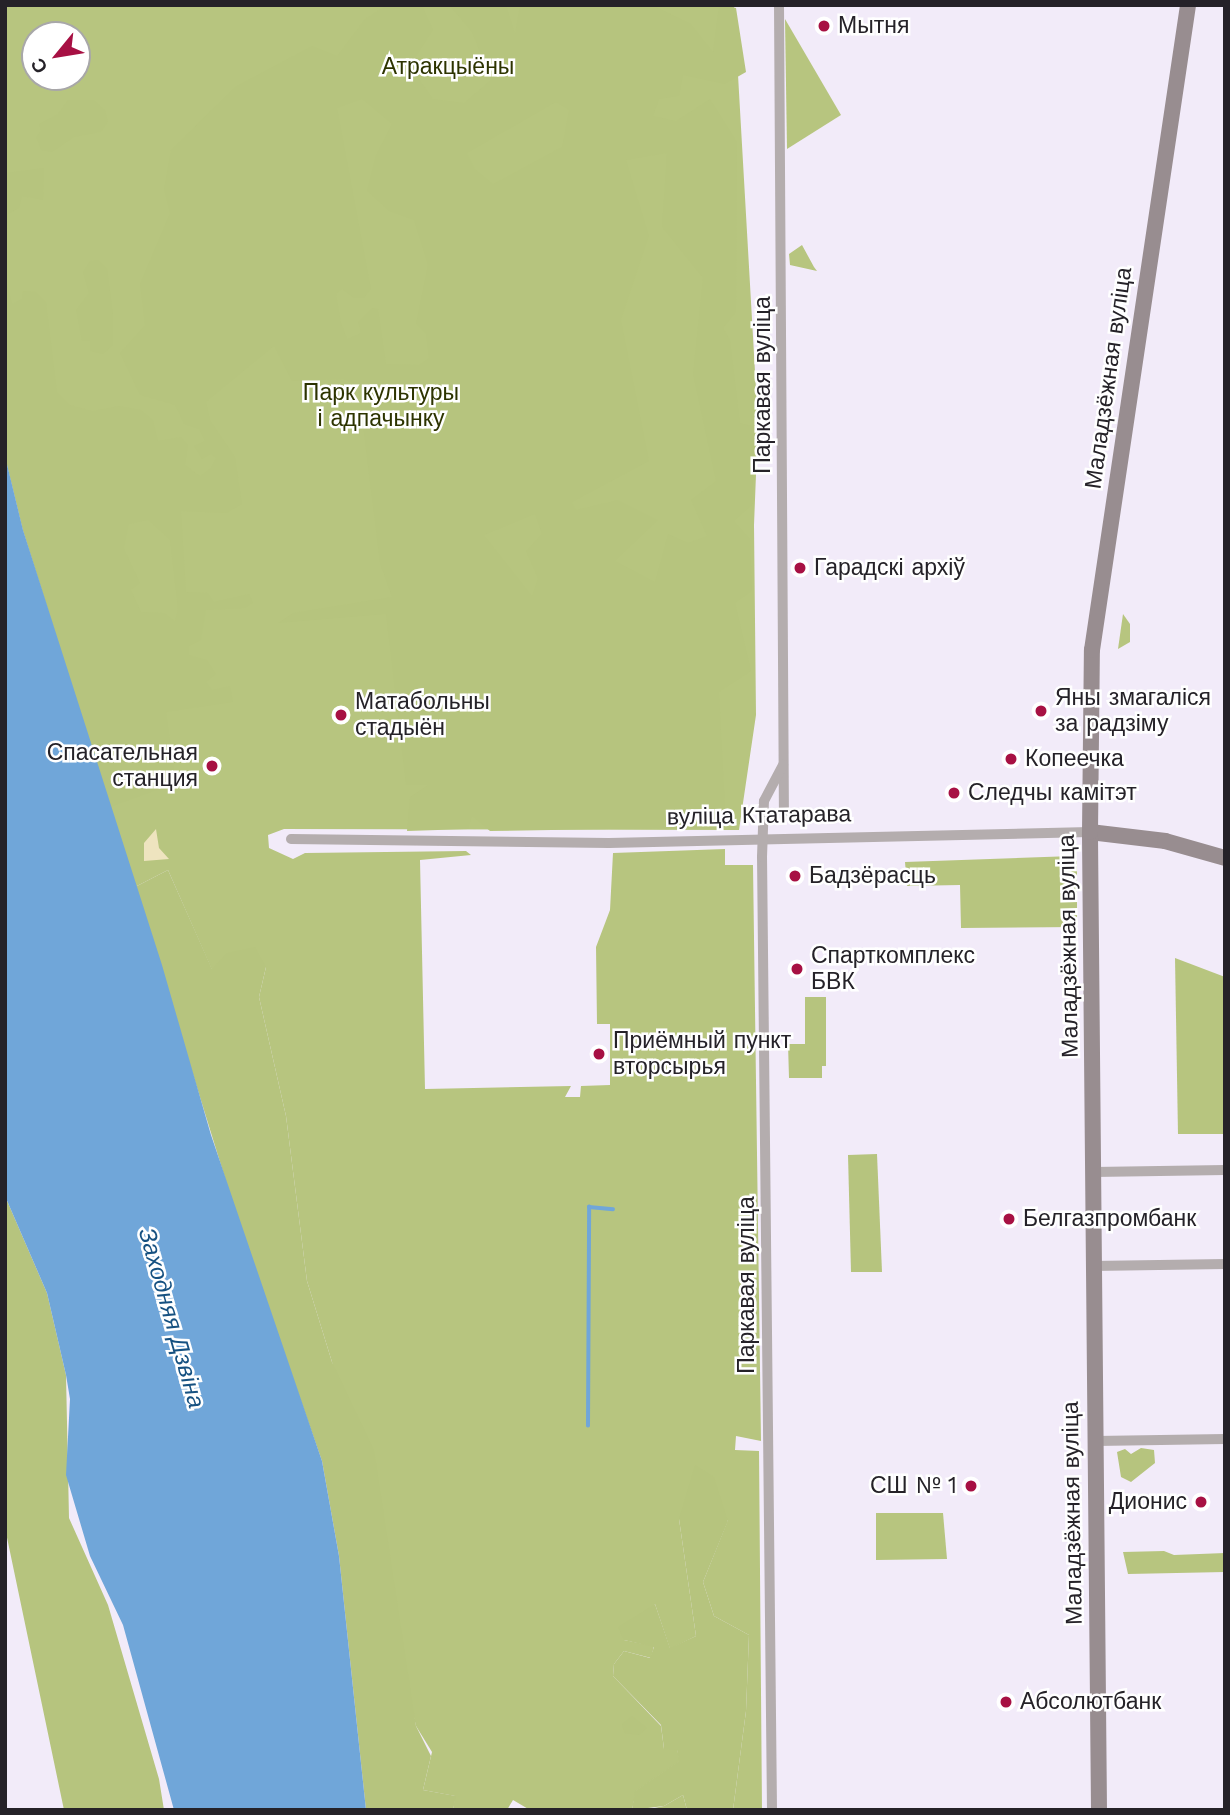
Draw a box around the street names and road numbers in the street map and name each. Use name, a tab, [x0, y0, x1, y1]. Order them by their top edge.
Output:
street label: Маладзёжная вуліца	[1080, 265, 1138, 491]
street label: Паркавая вуліца	[749, 296, 777, 474]
street label: вуліца Ктатарава	[667, 801, 851, 831]
street label: Маладзёжная вуліца	[1053, 834, 1085, 1058]
street label: Паркавая вуліца	[733, 1196, 761, 1374]
street label: Маладзёжная вуліца	[1057, 1401, 1089, 1625]

